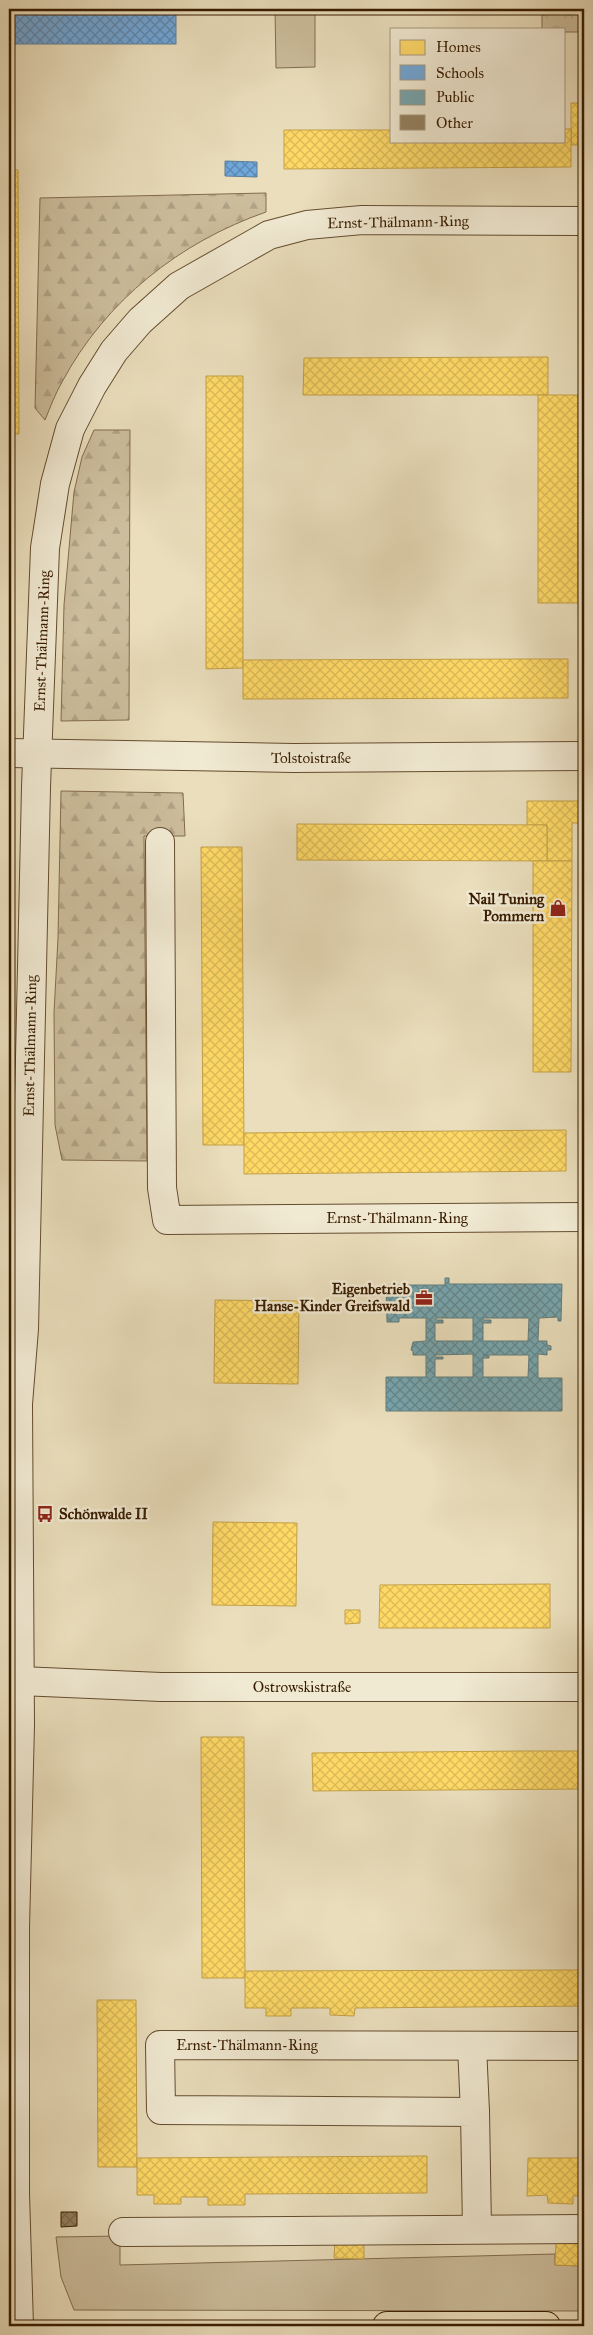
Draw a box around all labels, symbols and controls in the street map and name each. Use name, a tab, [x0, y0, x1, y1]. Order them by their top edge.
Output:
legend	[390, 28, 566, 142]
text: Homes	[436, 38, 481, 56]
text: Schools	[436, 64, 484, 82]
text: Public	[436, 88, 474, 106]
text: Other	[436, 114, 473, 132]
street label: Ernst-Thälmann-Ring	[327, 212, 470, 232]
street label: Ernst-Thälmann-Ring	[31, 569, 53, 712]
street label: Tolstoistraße	[271, 749, 351, 767]
place label: Nail Tuning Pommern	[468, 890, 545, 925]
shop icon: Nail Tuning Pommern	[548, 898, 568, 918]
street label: Ernst-Thälmann-Ring	[20, 974, 40, 1117]
street label: Ernst-Thälmann-Ring	[326, 1209, 469, 1227]
place label: Eigenbetrieb Hanse-Kinder Greifswald	[254, 1280, 411, 1315]
office icon: Eigenbetrieb Hanse-Kinder Greifswald	[414, 1288, 434, 1308]
bus stop icon: Schönwalde II	[35, 1504, 55, 1524]
place label: Schönwalde II	[59, 1505, 148, 1523]
street label: Ostrowskistraße	[253, 1678, 351, 1696]
street label: Ernst-Thälmann-Ring	[176, 2036, 319, 2054]

